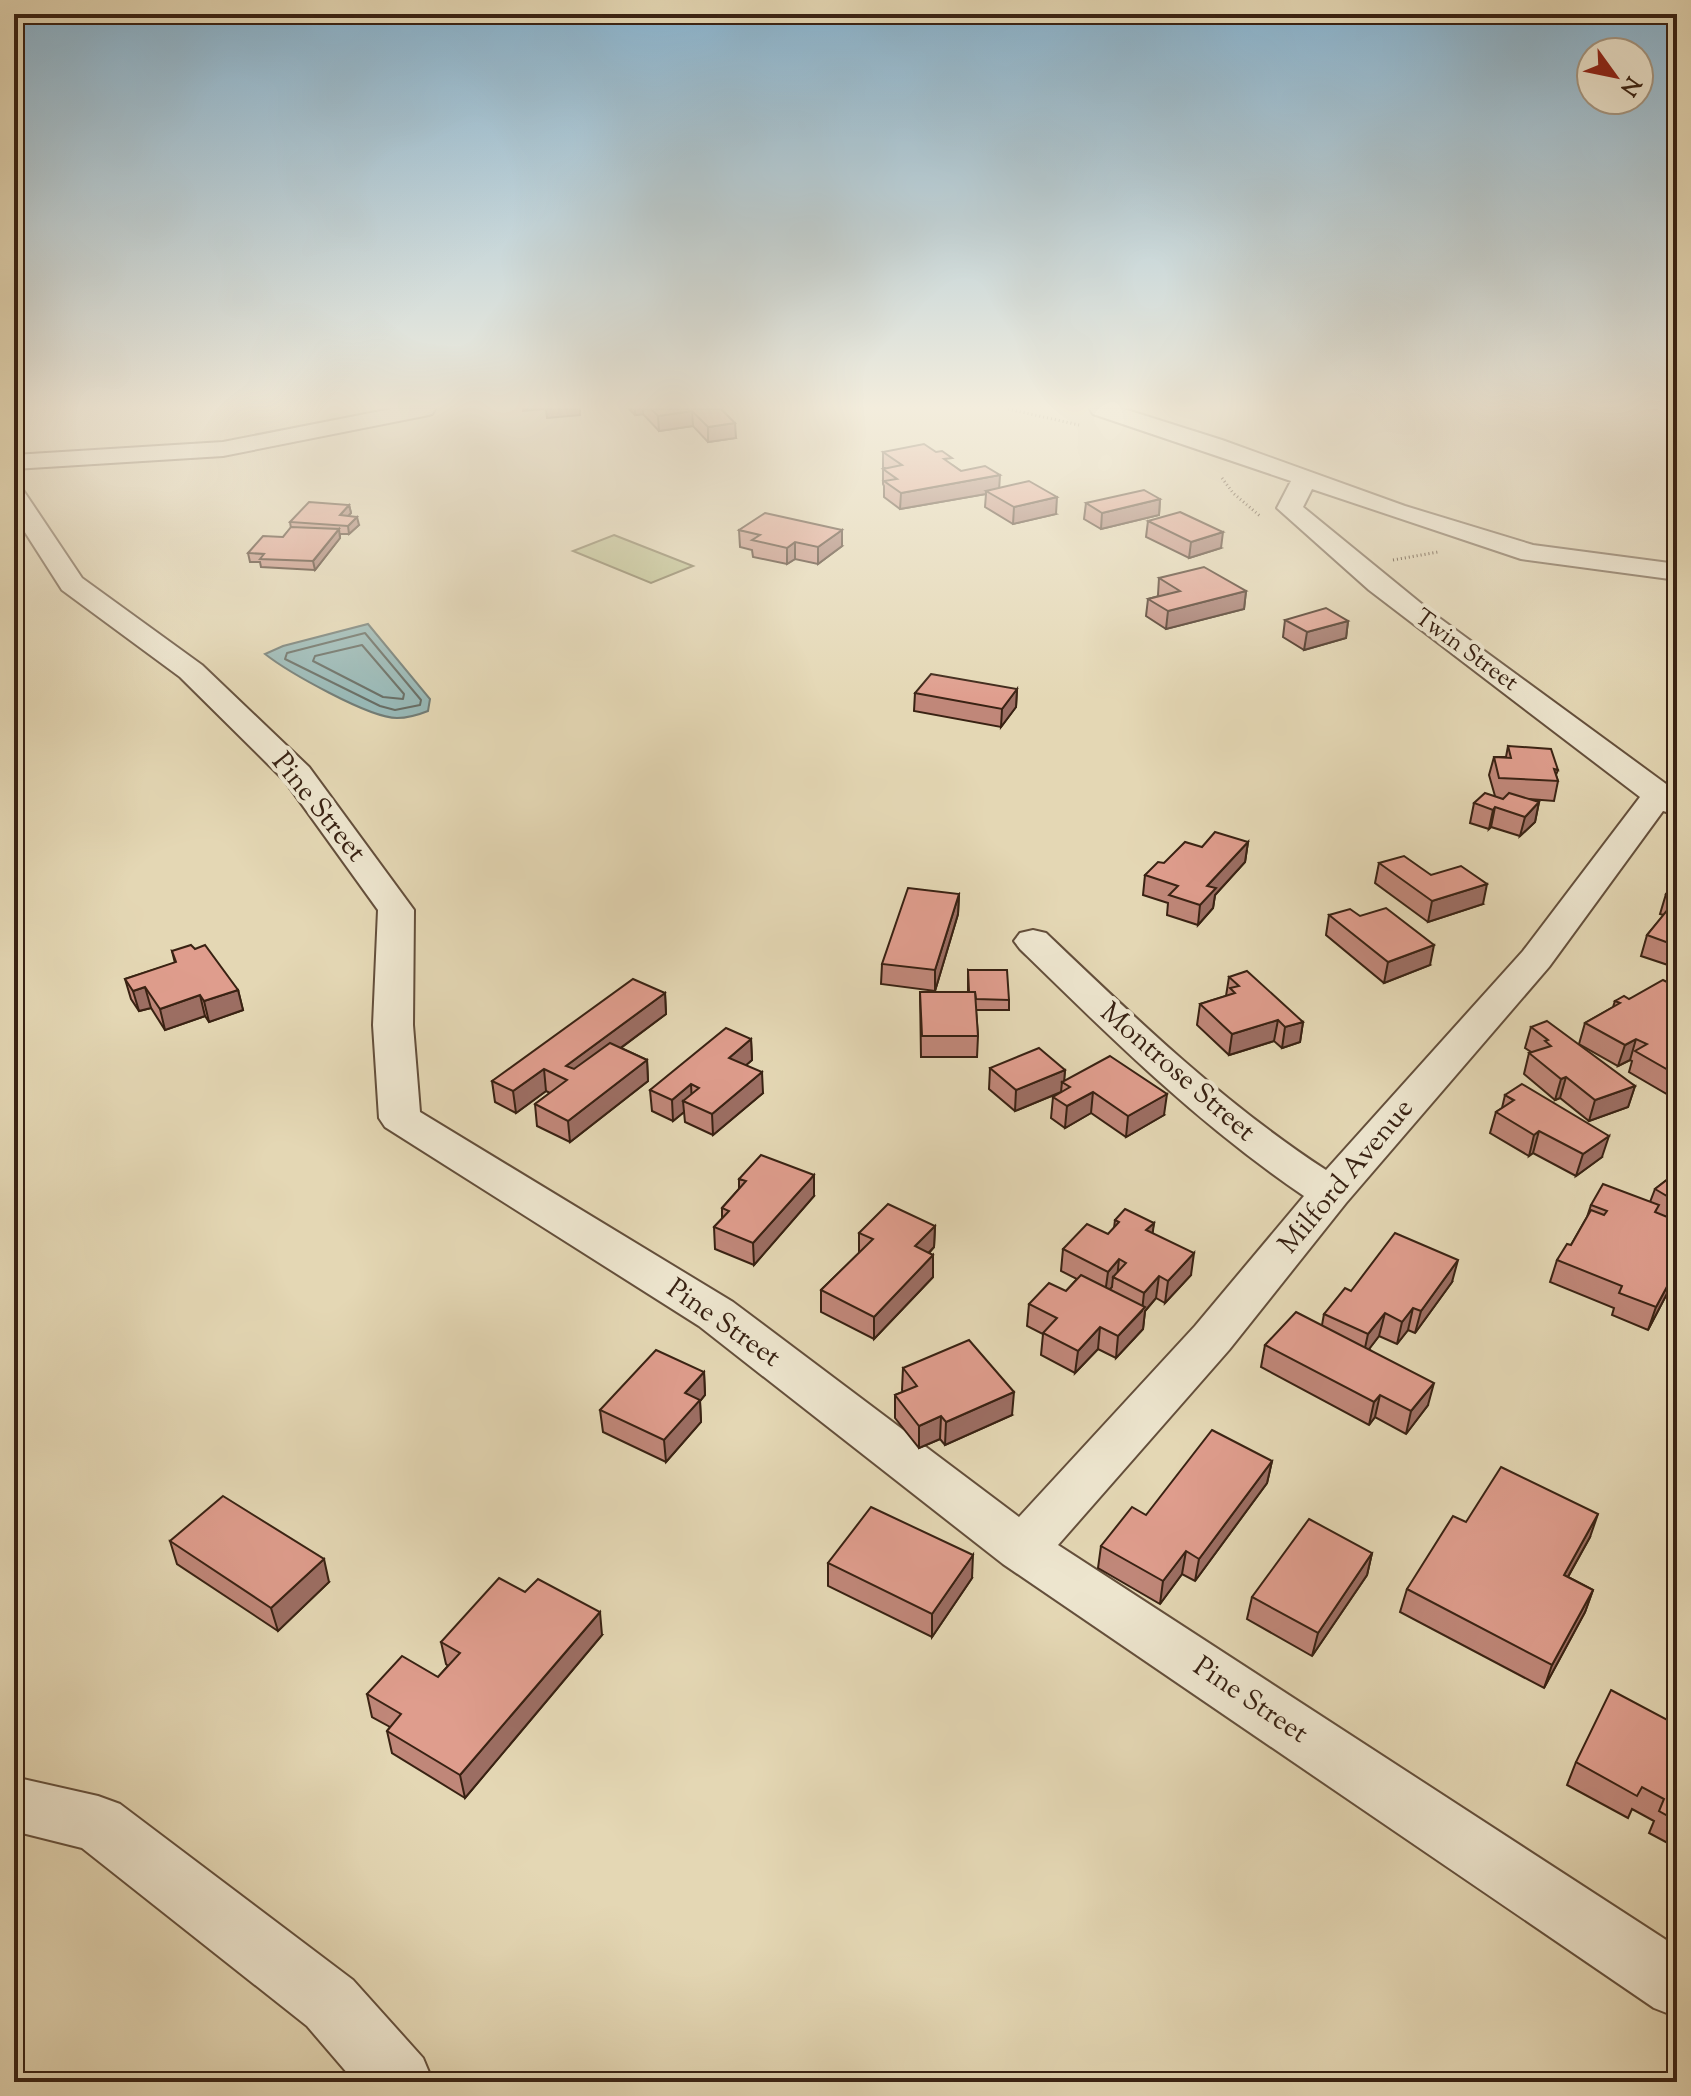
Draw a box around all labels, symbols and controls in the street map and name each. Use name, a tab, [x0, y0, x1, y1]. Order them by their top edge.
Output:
north arrow	[1575, 36, 1655, 116]
text: N	[1611, 69, 1647, 102]
street label: Twin Street	[1407, 602, 1525, 700]
street label: Pine Street	[261, 745, 375, 872]
street label: Montrose Street	[1090, 994, 1264, 1152]
street label: Milford Avenue	[1270, 1091, 1424, 1263]
street label: Pine Street	[658, 1270, 788, 1378]
street label: Pine Street	[1185, 1648, 1316, 1754]

